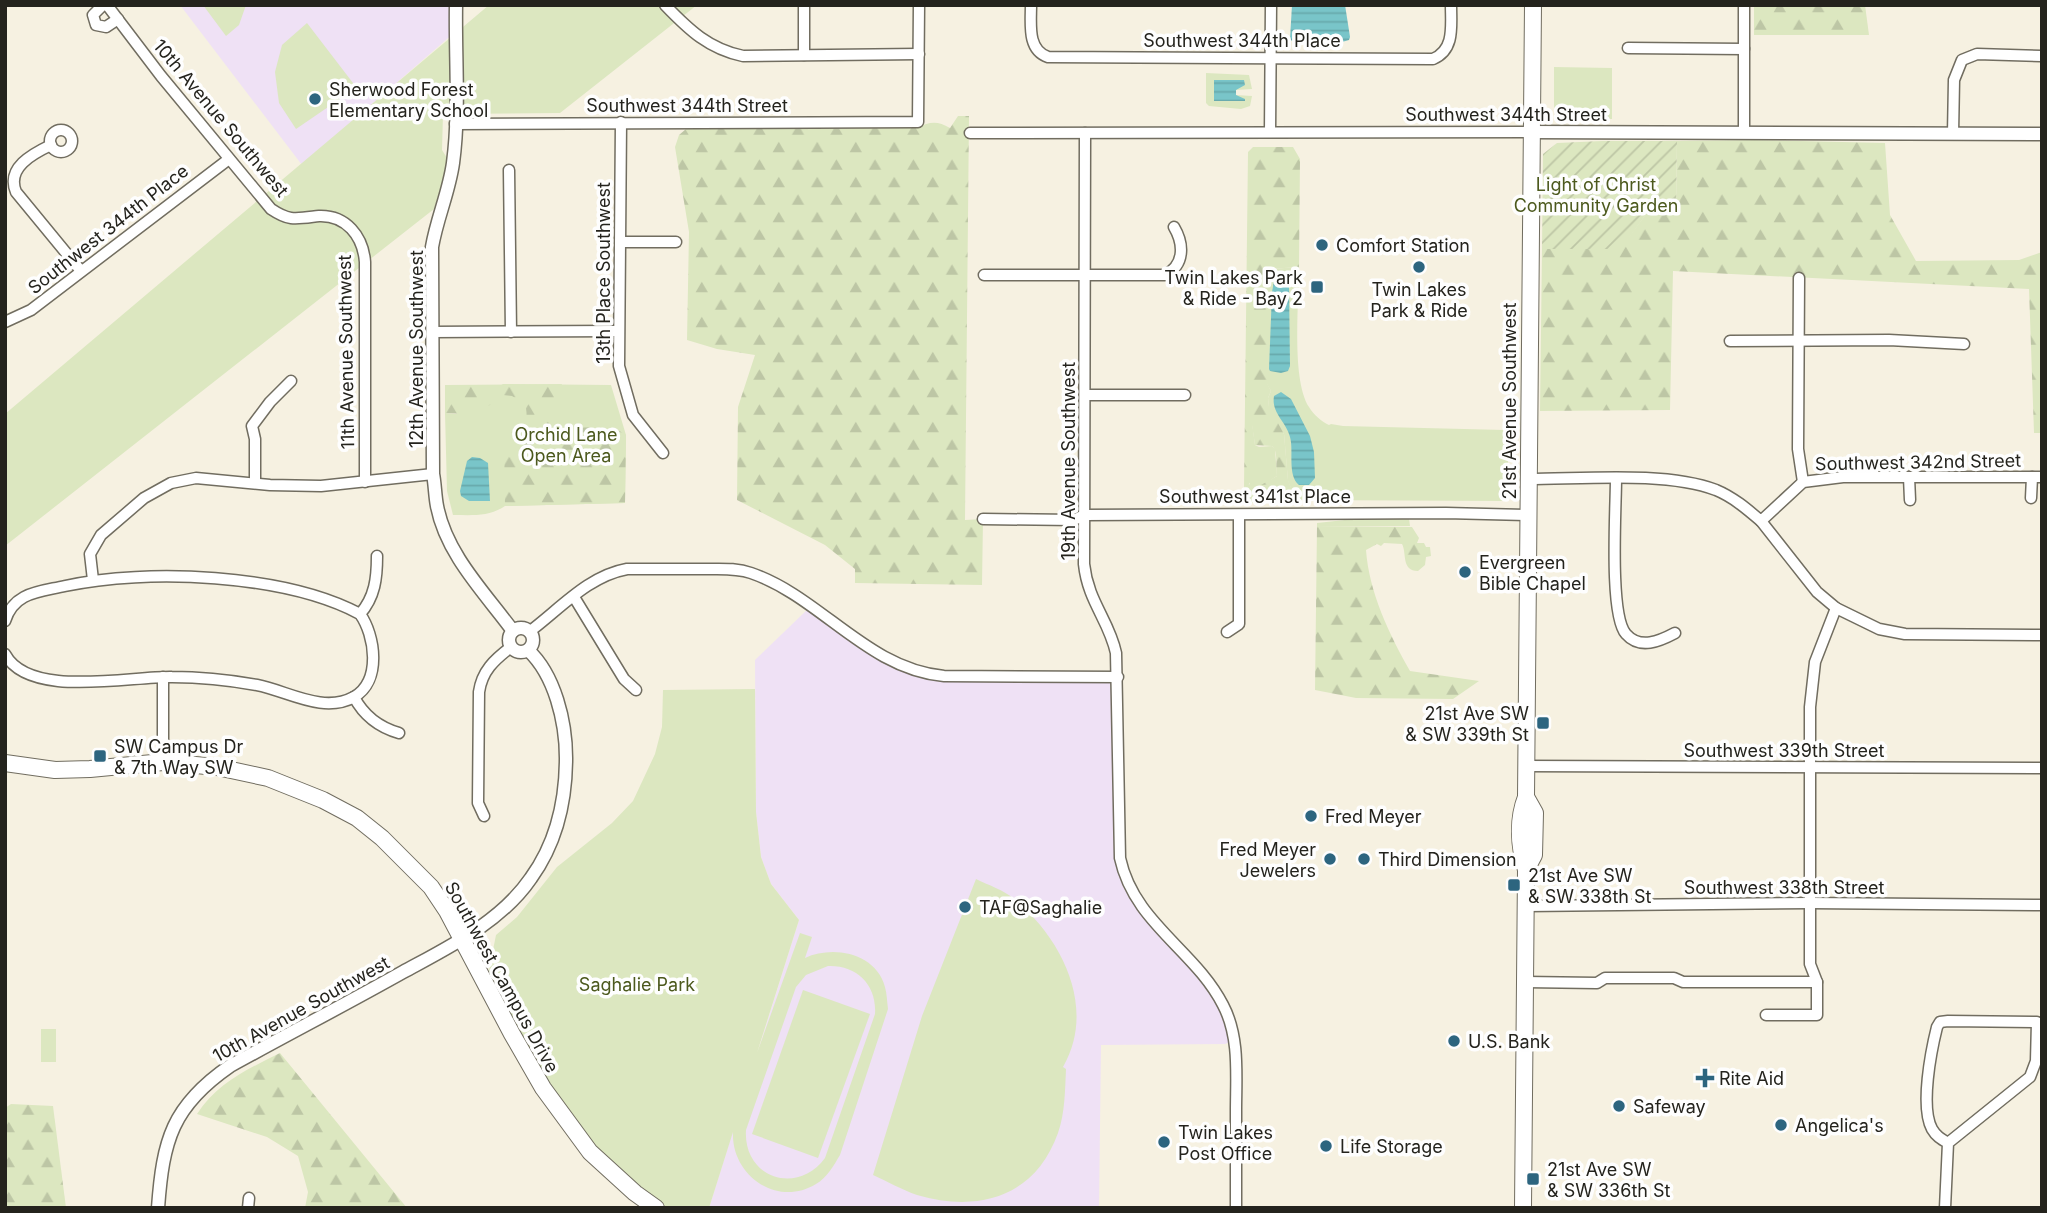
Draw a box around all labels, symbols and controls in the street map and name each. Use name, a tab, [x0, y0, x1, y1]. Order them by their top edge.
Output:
street label: Southwest 344th Place	[1143, 30, 1341, 51]
street label: 10th Avenue Southwest	[149, 35, 293, 201]
place label: Sherwood Forest Elementary School	[329, 79, 488, 121]
marker: Sherwood Forest Elementary School	[307, 91, 323, 107]
street label: Southwest 344th Street	[586, 95, 788, 116]
street label: Southwest 344th Street	[1405, 104, 1607, 125]
street label: Southwest 344th Place	[24, 160, 192, 298]
park label: Light of Christ Community Garden	[1514, 174, 1678, 216]
street label: 13th Place Southwest	[593, 182, 614, 364]
place label: Comfort Station	[1336, 235, 1470, 256]
marker: Comfort Station	[1314, 237, 1330, 253]
street label: 12th Avenue Southwest	[406, 250, 427, 448]
street label: 11th Avenue Southwest	[334, 254, 358, 449]
marker: Twin Lakes Park & Ride	[1411, 259, 1427, 275]
place label: Twin Lakes Park & Ride - Bay 2	[1164, 267, 1303, 309]
marker: Twin Lakes Park & Ride - Bay 2	[1309, 279, 1325, 295]
place label: Twin Lakes Park & Ride	[1370, 279, 1468, 321]
street label: 21st Avenue Southwest	[1499, 302, 1520, 499]
street label: 19th Avenue Southwest	[1058, 362, 1079, 560]
park label: Orchid Lane Open Area	[514, 424, 618, 466]
street label: Southwest 342nd Street	[1815, 450, 2021, 474]
street label: Southwest 341st Place	[1159, 486, 1351, 507]
place label: Evergreen Bible Chapel	[1479, 552, 1586, 594]
marker: Evergreen Bible Chapel	[1457, 564, 1473, 580]
place label: 21st Ave SW & SW 339th St	[1405, 703, 1529, 745]
marker: 21st Ave SW & SW 339th St	[1535, 715, 1551, 731]
place label: SW Campus Dr & 7th Way SW	[114, 736, 244, 778]
street label: Southwest 339th Street	[1684, 740, 1885, 761]
marker: SW Campus Dr & 7th Way SW	[92, 748, 108, 764]
place label: Fred Meyer	[1325, 806, 1422, 827]
marker: Fred Meyer	[1303, 808, 1319, 824]
place label: Fred Meyer Jewelers	[1219, 839, 1316, 881]
place label: Third Dimension	[1378, 849, 1517, 870]
marker: Fred Meyer Jewelers	[1322, 851, 1338, 867]
marker: Third Dimension	[1356, 851, 1372, 867]
place label: 21st Ave SW & SW 338th St	[1528, 865, 1652, 907]
marker: 21st Ave SW & SW 338th St	[1506, 877, 1522, 893]
street label: Southwest 338th Street	[1684, 877, 1884, 898]
street label: Southwest Campus Drive	[441, 878, 563, 1076]
place label: TAF@Saghalie	[979, 897, 1102, 918]
marker: TAF@Saghalie	[957, 899, 973, 915]
street label: 10th Avenue Southwest	[209, 952, 393, 1066]
park label: Saghalie Park	[579, 974, 695, 995]
place label: U.S. Bank	[1468, 1031, 1550, 1052]
marker: U.S. Bank	[1446, 1033, 1462, 1049]
place label: Rite Aid	[1719, 1068, 1784, 1089]
marker: Rite Aid	[1697, 1070, 1713, 1086]
place label: Safeway	[1633, 1096, 1706, 1117]
marker: Safeway	[1611, 1098, 1627, 1114]
place label: Angelica's	[1795, 1115, 1884, 1136]
marker: Angelica's	[1773, 1117, 1789, 1133]
place label: Twin Lakes Post Office	[1178, 1122, 1273, 1164]
marker: Twin Lakes Post Office	[1156, 1134, 1172, 1150]
place label: Life Storage	[1340, 1136, 1443, 1157]
marker: Life Storage	[1318, 1138, 1334, 1154]
place label: 21st Ave SW & SW 336th St	[1547, 1159, 1671, 1201]
marker: 21st Ave SW & SW 336th St	[1525, 1171, 1541, 1187]

